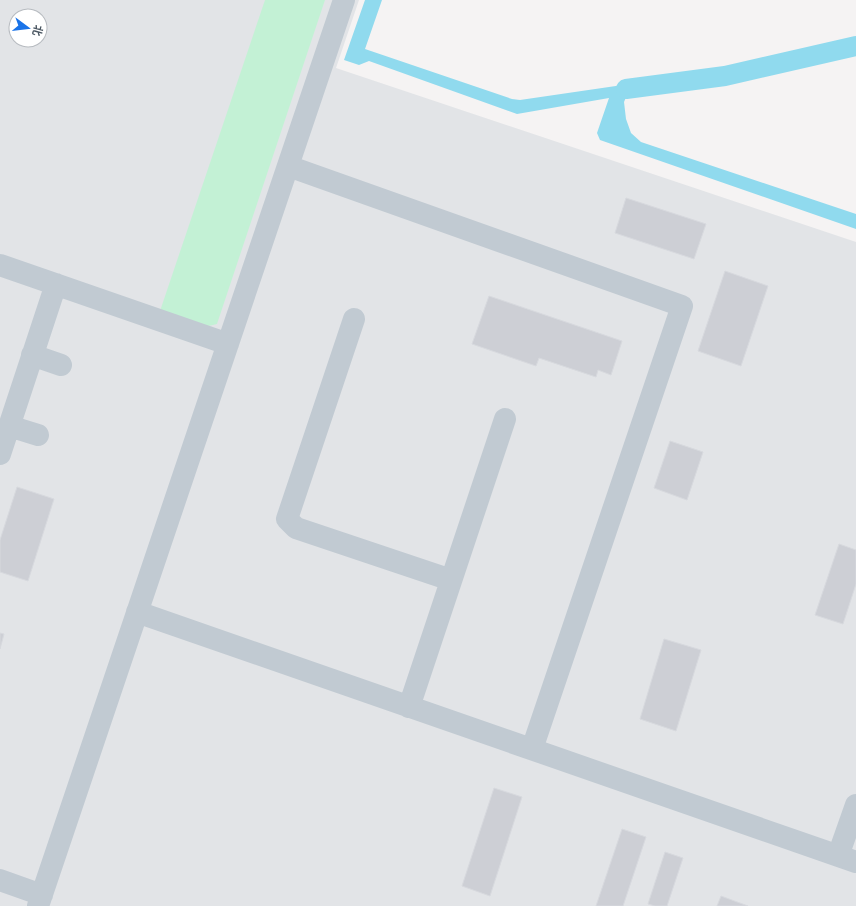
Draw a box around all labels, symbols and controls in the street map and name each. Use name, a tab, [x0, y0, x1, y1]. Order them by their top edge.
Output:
north arrow	[8, 8, 48, 48]
text: 北	[29, 23, 47, 38]

